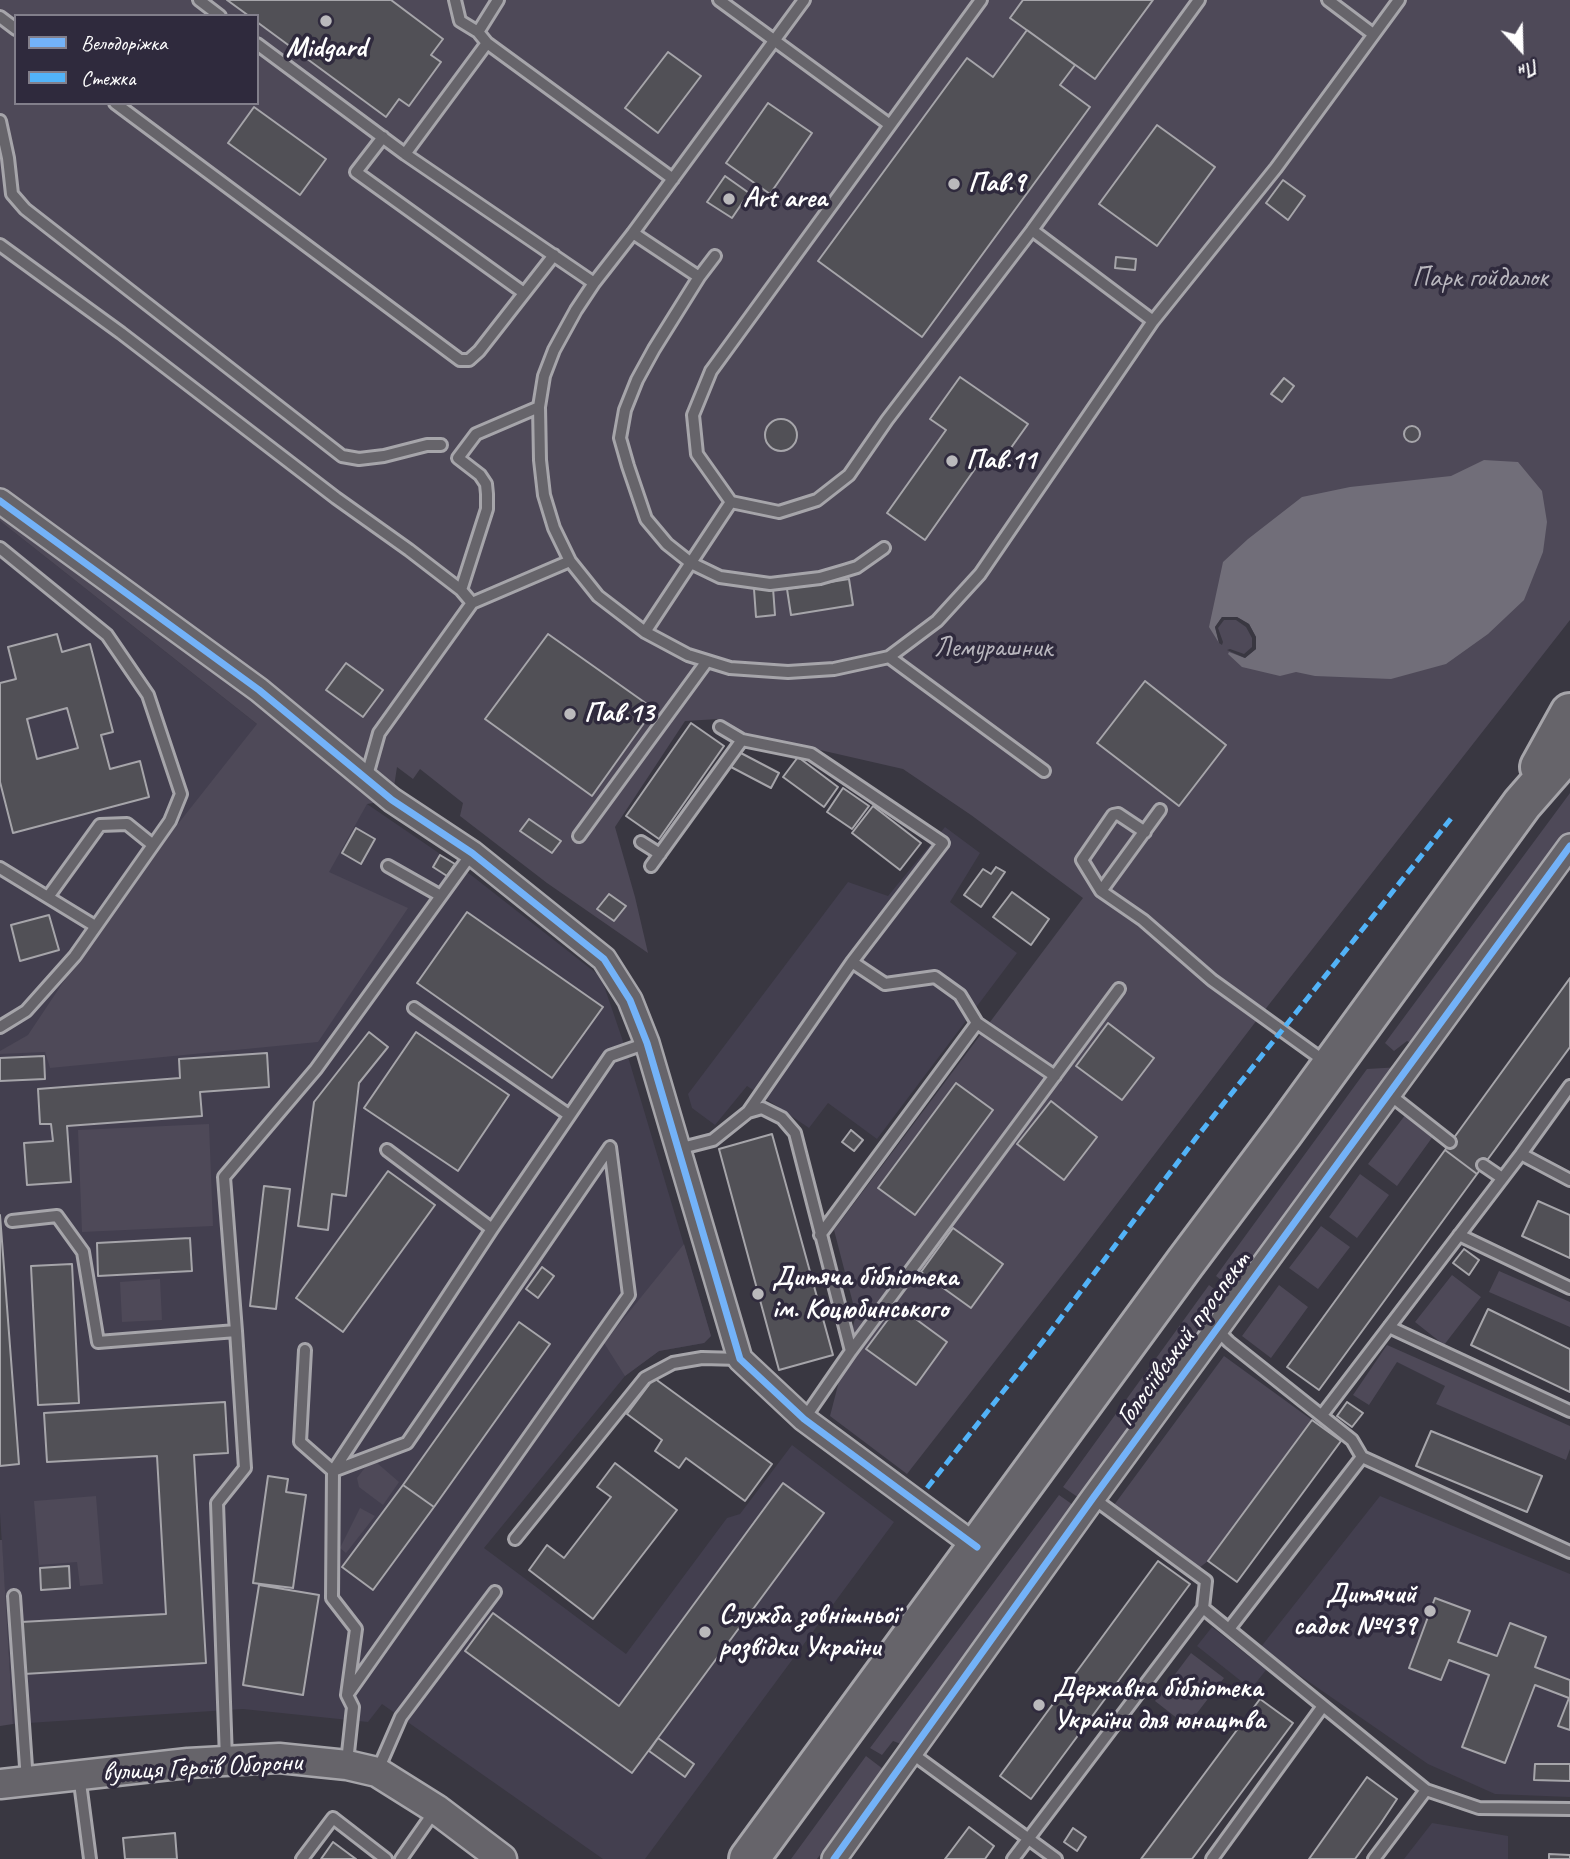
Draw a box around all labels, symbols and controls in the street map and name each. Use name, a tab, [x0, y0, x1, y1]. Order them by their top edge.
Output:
marker: Midgard	[318, 13, 334, 29]
legend	[14, 14, 259, 105]
north arrow	[1486, 14, 1556, 84]
text: Велодоріжка	[81, 30, 167, 56]
place label: Midgard	[286, 32, 366, 66]
text: Пн	[1515, 54, 1543, 83]
text: Стежка	[81, 65, 135, 91]
place label: Пав.9	[968, 167, 1025, 201]
marker: Пав.9	[946, 176, 962, 192]
place label: Art area	[743, 182, 827, 216]
marker: Art area	[721, 191, 737, 207]
park label: Парк гойдалок	[1412, 262, 1548, 296]
place label: Пав.11	[966, 444, 1036, 478]
marker: Пав.11	[944, 453, 960, 469]
park label: Лемурашник	[934, 632, 1052, 666]
place label: Пав.13	[584, 697, 654, 731]
marker: Пав.13	[562, 706, 578, 722]
street label: Голосіївський проспект	[1109, 1245, 1259, 1433]
place label: Дитяча бібліотека ім. Коцюбинського	[772, 1261, 958, 1327]
marker: Дитяча бібліотека ім. Коцюбинського	[750, 1286, 766, 1302]
place label: Дитячий садок №439	[1293, 1578, 1416, 1644]
place label: Служба зовнішньої розвідки України	[719, 1599, 898, 1665]
marker: Дитячий садок №439	[1422, 1603, 1438, 1619]
marker: Служба зовнішньої розвідки України	[697, 1624, 713, 1640]
place label: Державна бібліотека України для юнацтва	[1053, 1672, 1265, 1738]
marker: Державна бібліотека України для юнацтва	[1031, 1697, 1047, 1713]
street label: вулиця Героїв Оборони	[102, 1746, 302, 1790]

